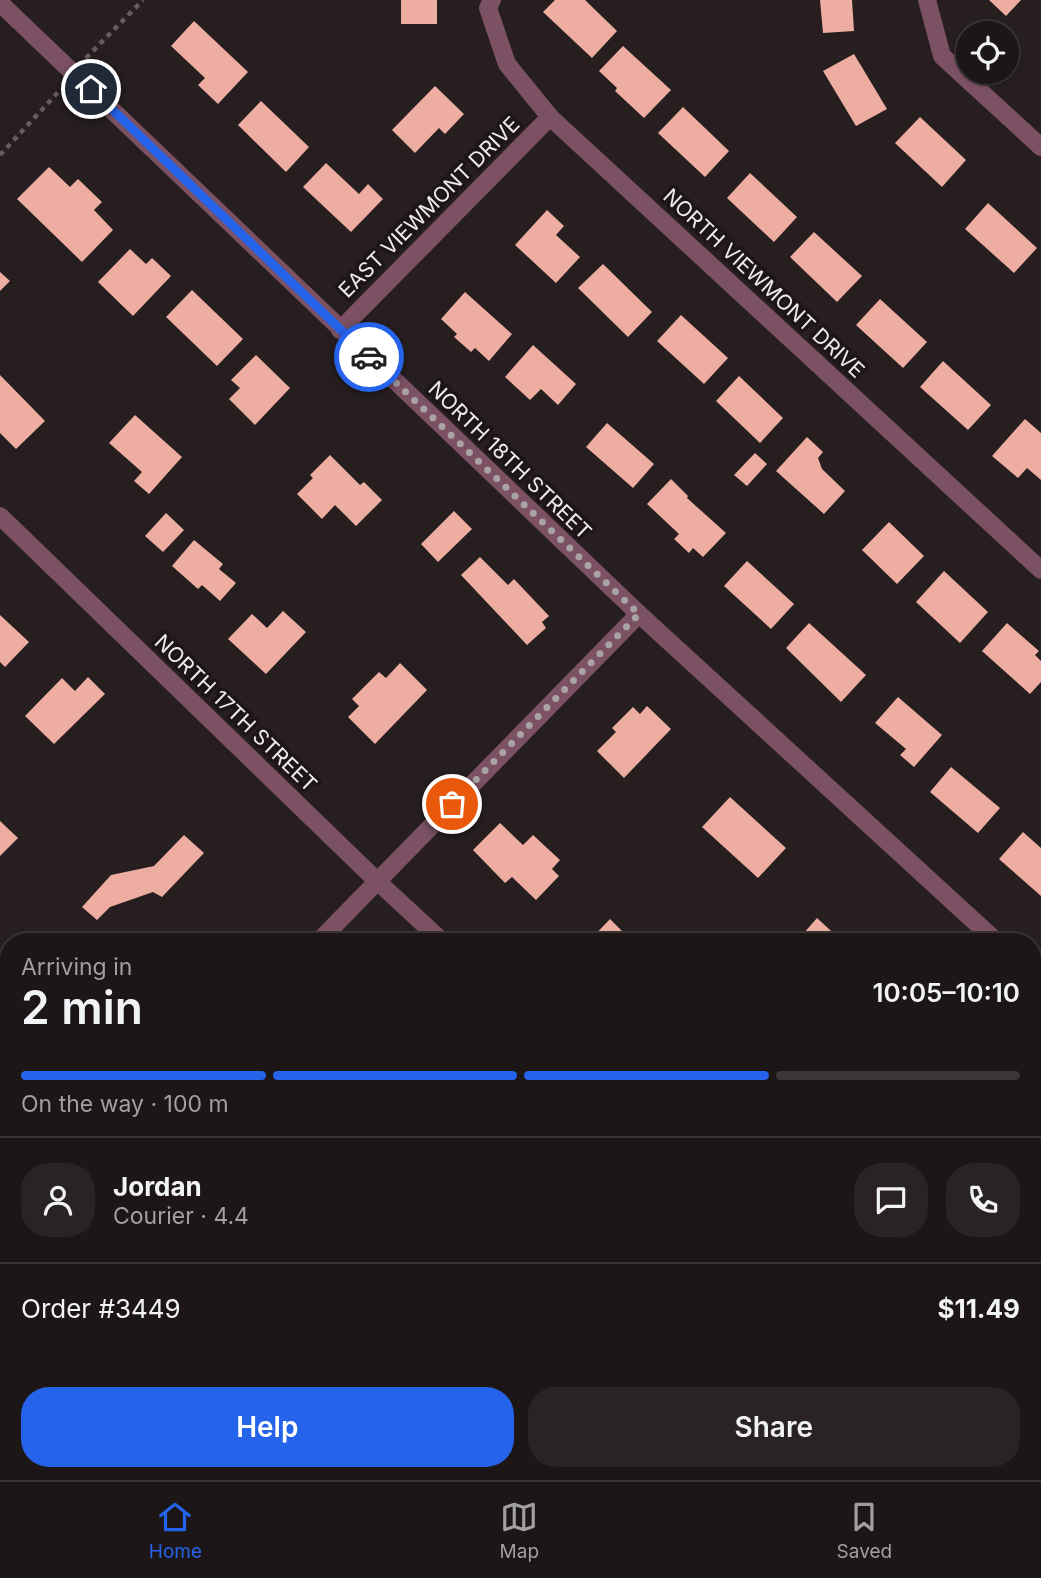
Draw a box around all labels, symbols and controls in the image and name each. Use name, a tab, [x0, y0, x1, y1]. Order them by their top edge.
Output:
map controls	[956, 21, 1019, 84]
button: locate	[956, 21, 1019, 84]
pin	[61, 59, 121, 119]
icon: home	[72, 70, 110, 108]
street label: EAST VIEWMONT DRIVE	[333, 111, 525, 303]
street label: NORTH VIEWMONT DRIVE	[658, 183, 870, 383]
courier	[334, 322, 404, 392]
icon: car	[350, 338, 388, 376]
street label: NORTH 18TH STREET	[423, 376, 597, 544]
street label: NORTH 17TH STREET	[150, 629, 322, 797]
pin	[422, 774, 482, 834]
icon: bag	[433, 785, 471, 823]
text: Arriving in	[21, 953, 132, 981]
text: 10:05–10:10	[872, 977, 1020, 1008]
text: 2 min	[21, 979, 143, 1035]
text: On the way · 100 m	[21, 1090, 229, 1118]
button: person	[21, 1163, 95, 1237]
button: chat	[854, 1163, 928, 1237]
button: phone	[946, 1163, 1020, 1237]
text: Jordan	[113, 1171, 202, 1202]
text: Courier · 4.4	[113, 1202, 249, 1230]
text: Order #3449	[21, 1293, 181, 1324]
text: $11.49	[937, 1293, 1020, 1324]
button: Help	[21, 1387, 514, 1467]
button: Share	[528, 1387, 1020, 1467]
tab: Home	[149, 1498, 202, 1563]
tab: Map	[500, 1498, 539, 1563]
tab: Saved	[837, 1498, 892, 1563]

